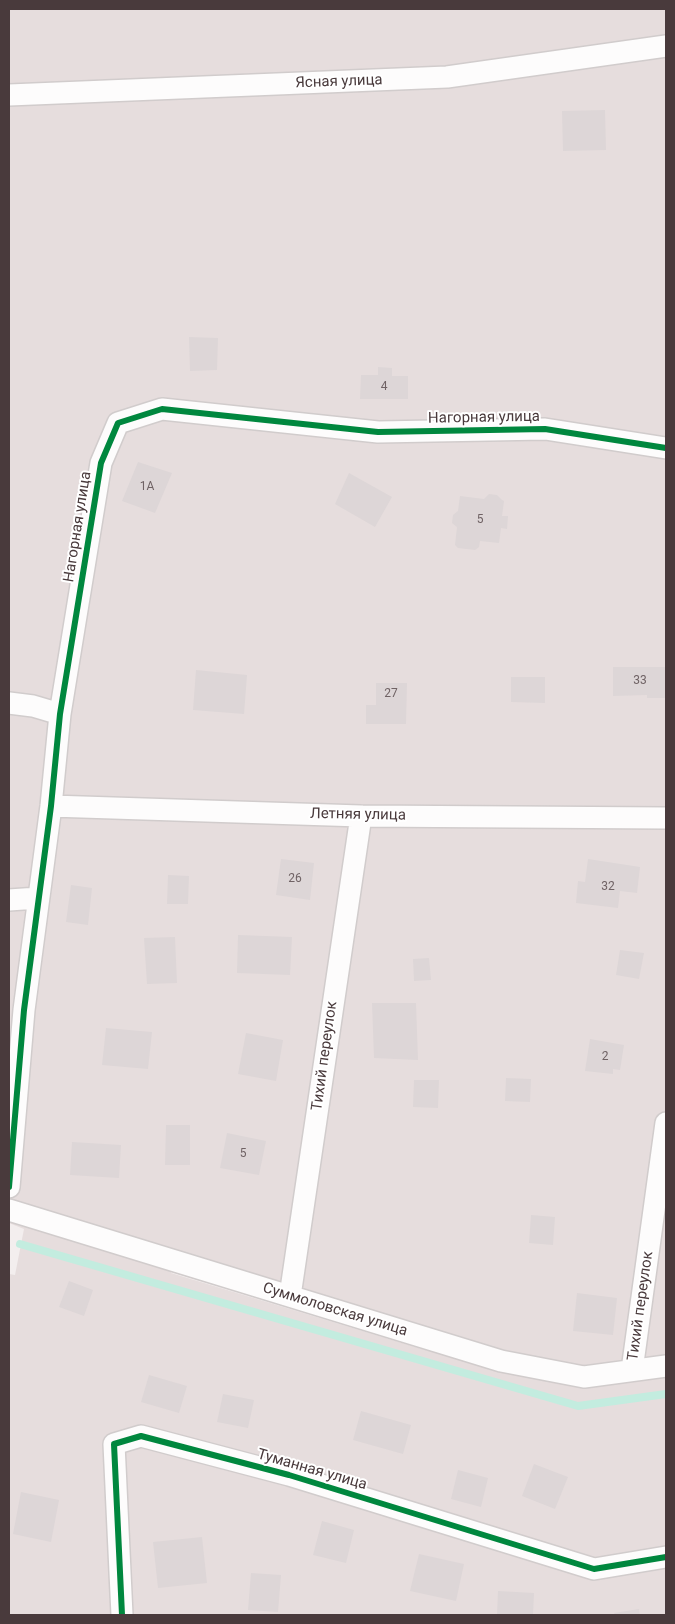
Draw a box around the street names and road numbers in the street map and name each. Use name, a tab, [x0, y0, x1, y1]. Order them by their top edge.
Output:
street label: Ясная улица	[295, 71, 383, 93]
street label: Нагорная улица	[428, 408, 540, 428]
street label: Нагорная улица	[60, 470, 96, 584]
street label: Летняя улица	[310, 805, 406, 825]
street label: Тихий переулок	[308, 1000, 342, 1112]
street label: Тихий переулок	[624, 1250, 658, 1362]
street label: Суммоловская улица	[260, 1279, 410, 1341]
street label: Туманная улица	[255, 1446, 369, 1494]

